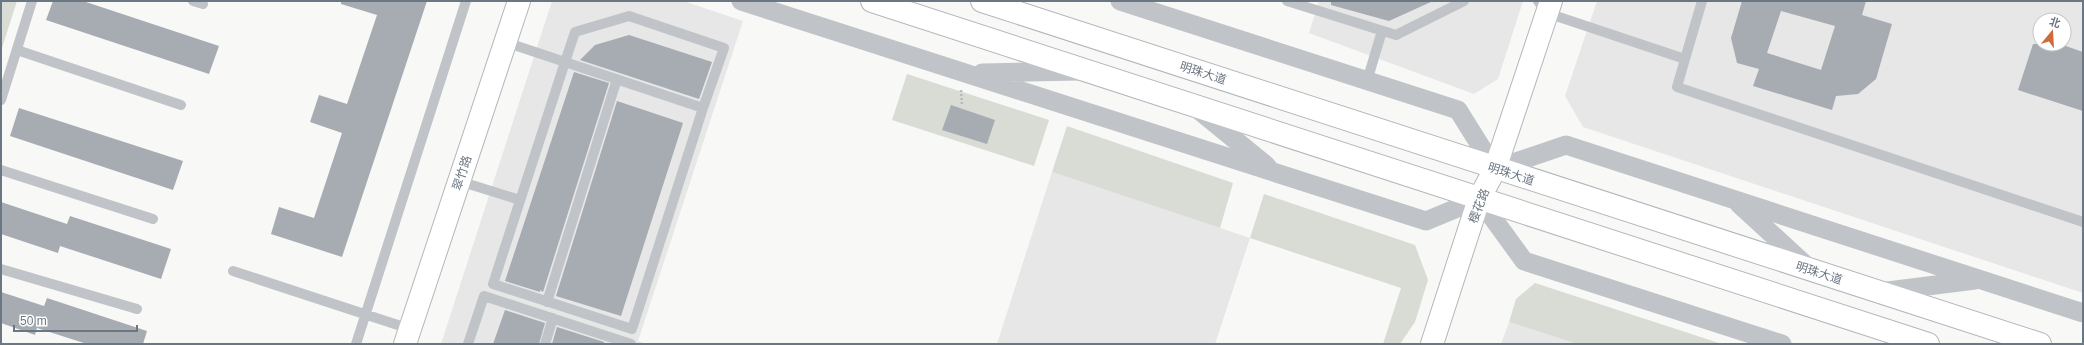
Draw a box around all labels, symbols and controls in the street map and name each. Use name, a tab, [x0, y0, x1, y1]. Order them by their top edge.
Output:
north arrow	[2032, 12, 2072, 52]
text: 北	[2048, 15, 2062, 30]
street label: 明珠大道	[1178, 59, 1228, 87]
street label: 翠竹路	[450, 154, 474, 192]
street label: 明珠大道	[1486, 160, 1536, 188]
street label: 樱花路	[1466, 187, 1492, 225]
street label: 明珠大道	[1794, 259, 1844, 287]
scale bar	[14, 307, 137, 333]
text: 50 m	[20, 314, 47, 328]

